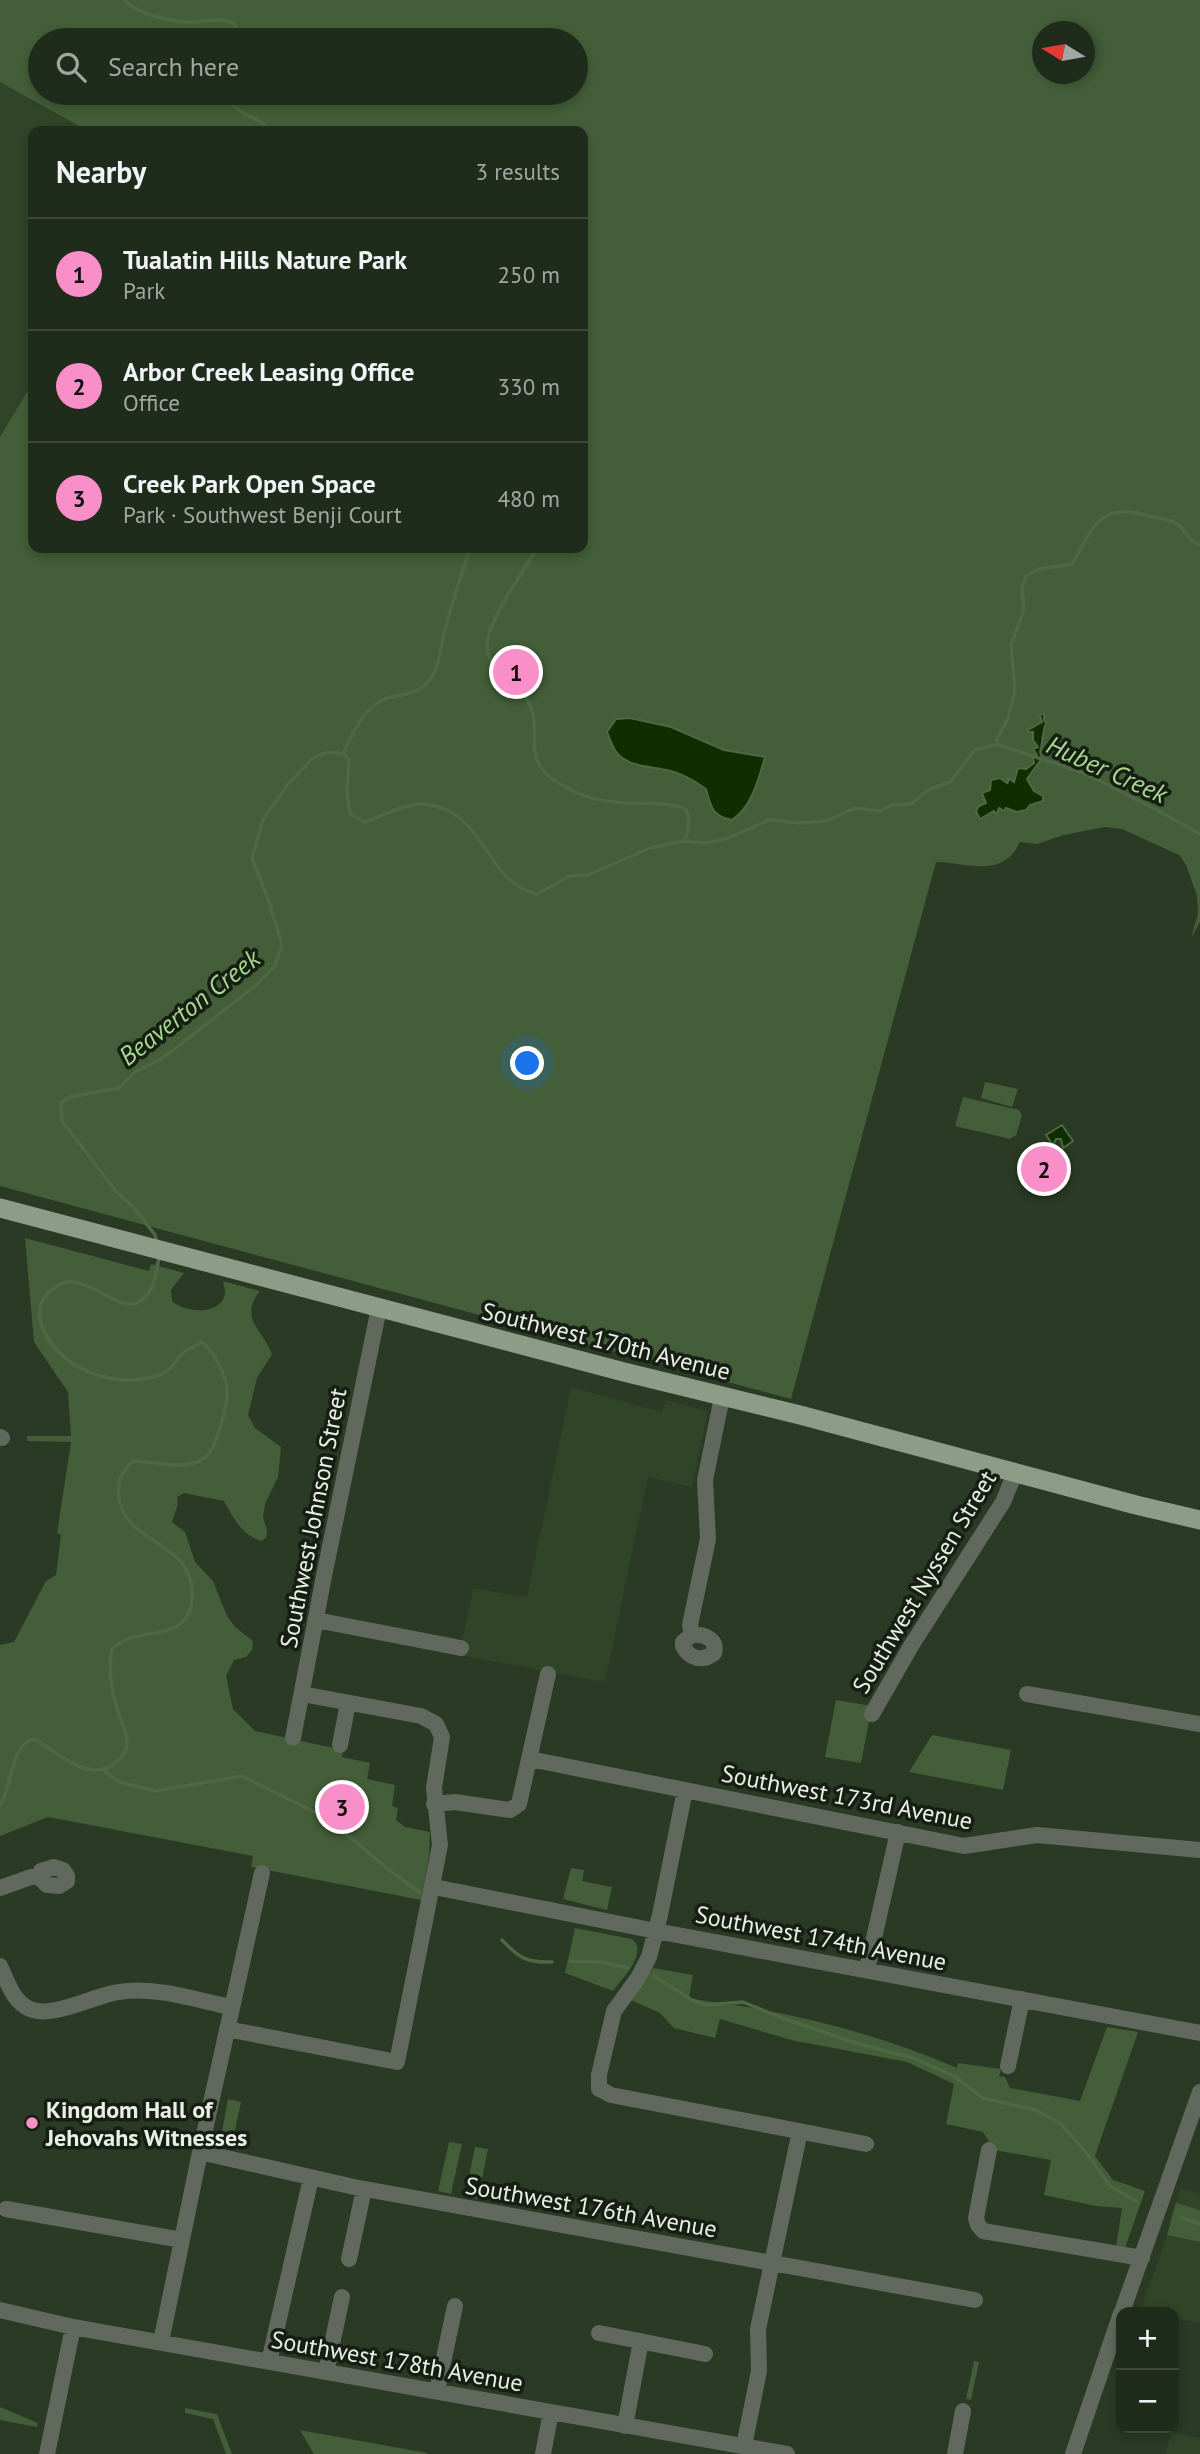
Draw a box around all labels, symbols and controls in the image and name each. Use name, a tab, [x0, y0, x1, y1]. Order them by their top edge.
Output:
north arrow	[1032, 21, 1095, 84]
search box	[28, 28, 588, 105]
icon: search	[52, 48, 90, 86]
text: Search here	[108, 50, 239, 83]
text: Nearby	[56, 152, 146, 191]
text: 3 results	[476, 157, 560, 186]
text: Tualatin Hills Nature Park	[123, 243, 407, 276]
text: 1	[72, 260, 86, 289]
text: 250 m	[498, 260, 560, 289]
text: Park	[123, 276, 165, 305]
text: Arbor Creek Leasing Office	[123, 355, 414, 388]
text: 2	[72, 372, 86, 401]
text: 330 m	[498, 372, 560, 401]
text: Office	[123, 388, 180, 417]
text: Creek Park Open Space	[123, 467, 376, 500]
text: 3	[72, 484, 86, 513]
text: 480 m	[498, 484, 560, 513]
text: Park · Southwest Benji Court	[123, 500, 402, 529]
pin: 1	[493, 646, 539, 698]
water label: Huber Creek	[1042, 728, 1174, 811]
water label: Beaverton Creek	[112, 941, 267, 1072]
your location	[510, 1046, 544, 1080]
pin: 2	[1021, 1143, 1067, 1195]
street label: Southwest 170th Avenue	[478, 1295, 734, 1387]
street label: Southwest Johnson Street	[273, 1385, 353, 1651]
street label: Southwest Nyssen Street	[845, 1465, 1003, 1699]
street label: Southwest 173rd Avenue	[719, 1757, 975, 1837]
pin: 3	[319, 1781, 365, 1833]
street label: Southwest 174th Avenue	[693, 1898, 949, 1978]
place label: Kingdom Hall of Jehovahs Witnesses	[45, 2094, 247, 2153]
marker: Kingdom Hall of Jehovahs Witnesses	[24, 2115, 40, 2131]
street label: Southwest 176th Avenue	[463, 2170, 719, 2244]
map controls	[1116, 2307, 1179, 2433]
button: +	[1116, 2307, 1179, 2370]
street label: Southwest 178th Avenue	[269, 2324, 525, 2398]
button: −	[1116, 2370, 1179, 2433]

